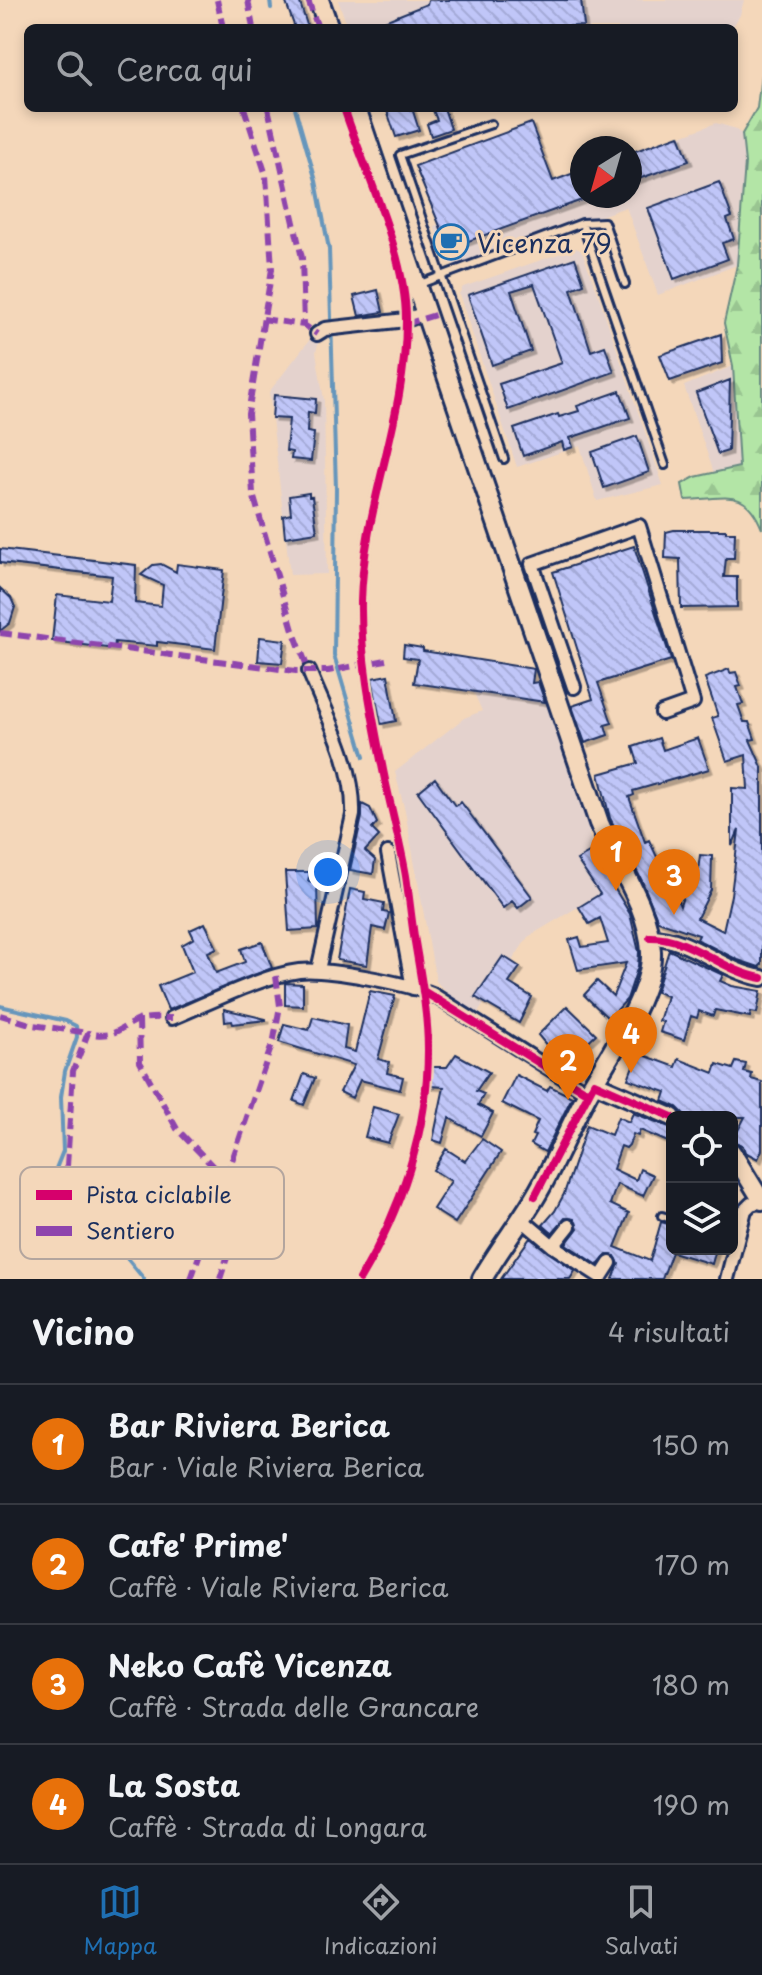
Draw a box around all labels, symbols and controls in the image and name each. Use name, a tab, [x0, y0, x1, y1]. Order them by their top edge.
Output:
search box	[24, 24, 738, 112]
icon: search	[52, 46, 96, 90]
text: Cerca qui	[116, 46, 253, 91]
north arrow	[570, 136, 642, 208]
cafe icon: Vicenza 79	[432, 223, 470, 261]
place label: Vicenza 79	[477, 223, 612, 262]
pin: 1	[590, 825, 642, 891]
pin: 3	[648, 849, 700, 915]
your location	[308, 852, 348, 892]
pin: 4	[605, 1007, 657, 1073]
pin: 2	[542, 1034, 594, 1100]
map controls	[666, 1111, 738, 1255]
button: locate	[666, 1111, 738, 1183]
legend	[20, 1167, 284, 1259]
text: Pista ciclabile	[86, 1177, 232, 1210]
button: layers	[666, 1183, 738, 1255]
text: Sentiero	[86, 1213, 175, 1246]
text: Vicino	[32, 1305, 134, 1357]
text: 4 risultati	[608, 1312, 730, 1351]
text: Bar Riviera Berica	[108, 1402, 390, 1447]
text: 1	[52, 1425, 64, 1464]
text: 150 m	[652, 1425, 730, 1464]
text: Bar · Viale Riviera Berica	[108, 1447, 424, 1486]
text: Cafe' Prime'	[108, 1522, 288, 1567]
text: 2	[49, 1545, 67, 1584]
text: 170 m	[655, 1545, 730, 1584]
text: Caffè · Viale Riviera Berica	[108, 1567, 448, 1606]
text: Neko Cafè Vicenza	[108, 1642, 392, 1687]
text: 3	[49, 1665, 67, 1704]
text: 180 m	[652, 1665, 730, 1704]
text: Caffè · Strada delle Grancare	[108, 1687, 479, 1726]
text: La Sosta	[108, 1762, 240, 1807]
text: 4	[49, 1785, 67, 1824]
text: 190 m	[653, 1785, 730, 1824]
text: Caffè · Strada di Longara	[108, 1807, 427, 1846]
tab: Mappa	[84, 1880, 157, 1961]
tab: Indicazioni	[324, 1880, 437, 1961]
tab: Salvati	[605, 1880, 678, 1961]

